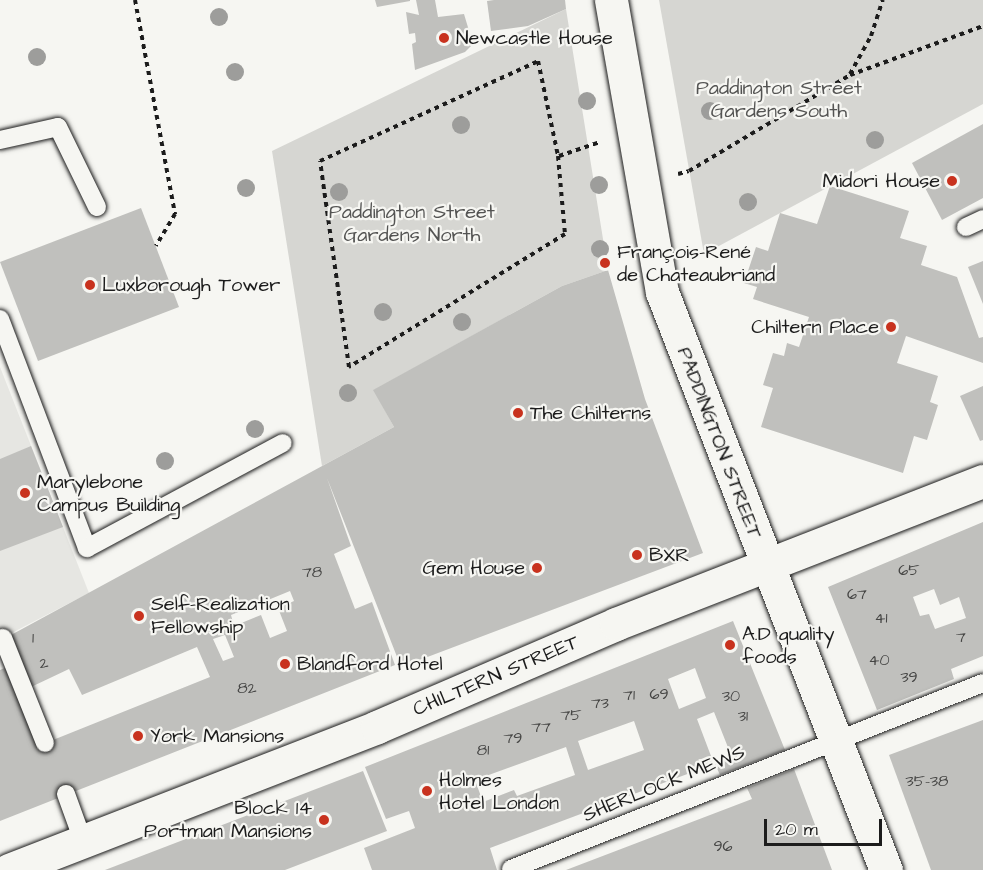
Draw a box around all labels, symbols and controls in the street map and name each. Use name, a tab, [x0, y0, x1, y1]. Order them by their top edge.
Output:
place label: Newcastle House	[456, 26, 613, 50]
marker: Newcastle House	[437, 31, 451, 45]
park label: Paddington Street Gardens South	[696, 76, 862, 123]
place label: Midori House	[822, 169, 940, 193]
marker: Midori House	[945, 174, 959, 188]
park label: Paddington Street Gardens North	[329, 200, 495, 247]
place label: François-René de Chateaubriand	[617, 240, 775, 287]
marker: François-René de Chateaubriand	[598, 256, 612, 270]
place label: Luxborough Tower	[102, 273, 280, 297]
marker: Luxborough Tower	[83, 278, 97, 292]
place label: Chiltern Place	[751, 315, 879, 339]
marker: Chiltern Place	[884, 320, 898, 334]
street label: PADDINGTON STREET	[671, 344, 767, 542]
place label: The Chilterns	[530, 401, 651, 425]
marker: The Chilterns	[511, 406, 525, 420]
place label: Marylebone Campus Building	[37, 470, 180, 517]
marker: Marylebone Campus Building	[18, 486, 32, 500]
place label: BXR	[649, 543, 689, 567]
marker: BXR	[630, 548, 644, 562]
place label: Gem House	[422, 556, 525, 580]
house number: 65	[898, 560, 920, 580]
marker: Gem House	[530, 561, 544, 575]
house number: 78	[302, 562, 322, 582]
house number: 67	[847, 584, 867, 604]
place label: Self-Realization Fellowship	[151, 592, 290, 639]
house number: 41	[875, 608, 887, 628]
marker: Self-Realization Fellowship	[132, 609, 146, 623]
place label: A.D quality foods	[742, 622, 834, 669]
house number: 7	[956, 627, 966, 647]
house number: 1	[32, 628, 34, 648]
street label: CHILTERN STREET	[409, 630, 583, 722]
marker: A.D quality foods	[723, 638, 737, 652]
house number: 40	[869, 650, 889, 670]
place label: Blandford Hotel	[297, 652, 443, 676]
house number: 2	[39, 653, 49, 673]
marker: Blandford Hotel	[278, 657, 292, 671]
house number: 39	[900, 667, 918, 687]
house number: 82	[237, 678, 257, 698]
house number: 69	[649, 684, 669, 704]
house number: 71	[623, 685, 635, 705]
house number: 30	[722, 686, 740, 706]
house number: 73	[591, 693, 609, 713]
house number: 75	[560, 705, 582, 725]
house number: 31	[738, 706, 748, 726]
house number: 77	[531, 717, 551, 737]
place label: York Mansions	[150, 724, 284, 748]
house number: 79	[504, 728, 522, 748]
marker: York Mansions	[131, 729, 145, 743]
house number: 81	[477, 740, 489, 760]
street label: SHERLOCK MEWS	[579, 741, 749, 827]
place label: Holmes Hotel London	[439, 768, 559, 815]
house number: 35-38	[906, 771, 948, 791]
marker: Holmes Hotel London	[420, 784, 434, 798]
place label: Block 14 Portman Mansions	[144, 796, 312, 843]
scale bar	[767, 807, 886, 845]
marker: Block 14 Portman Mansions	[317, 813, 331, 827]
text: 20 m	[775, 817, 818, 842]
house number: 96	[713, 836, 733, 856]

